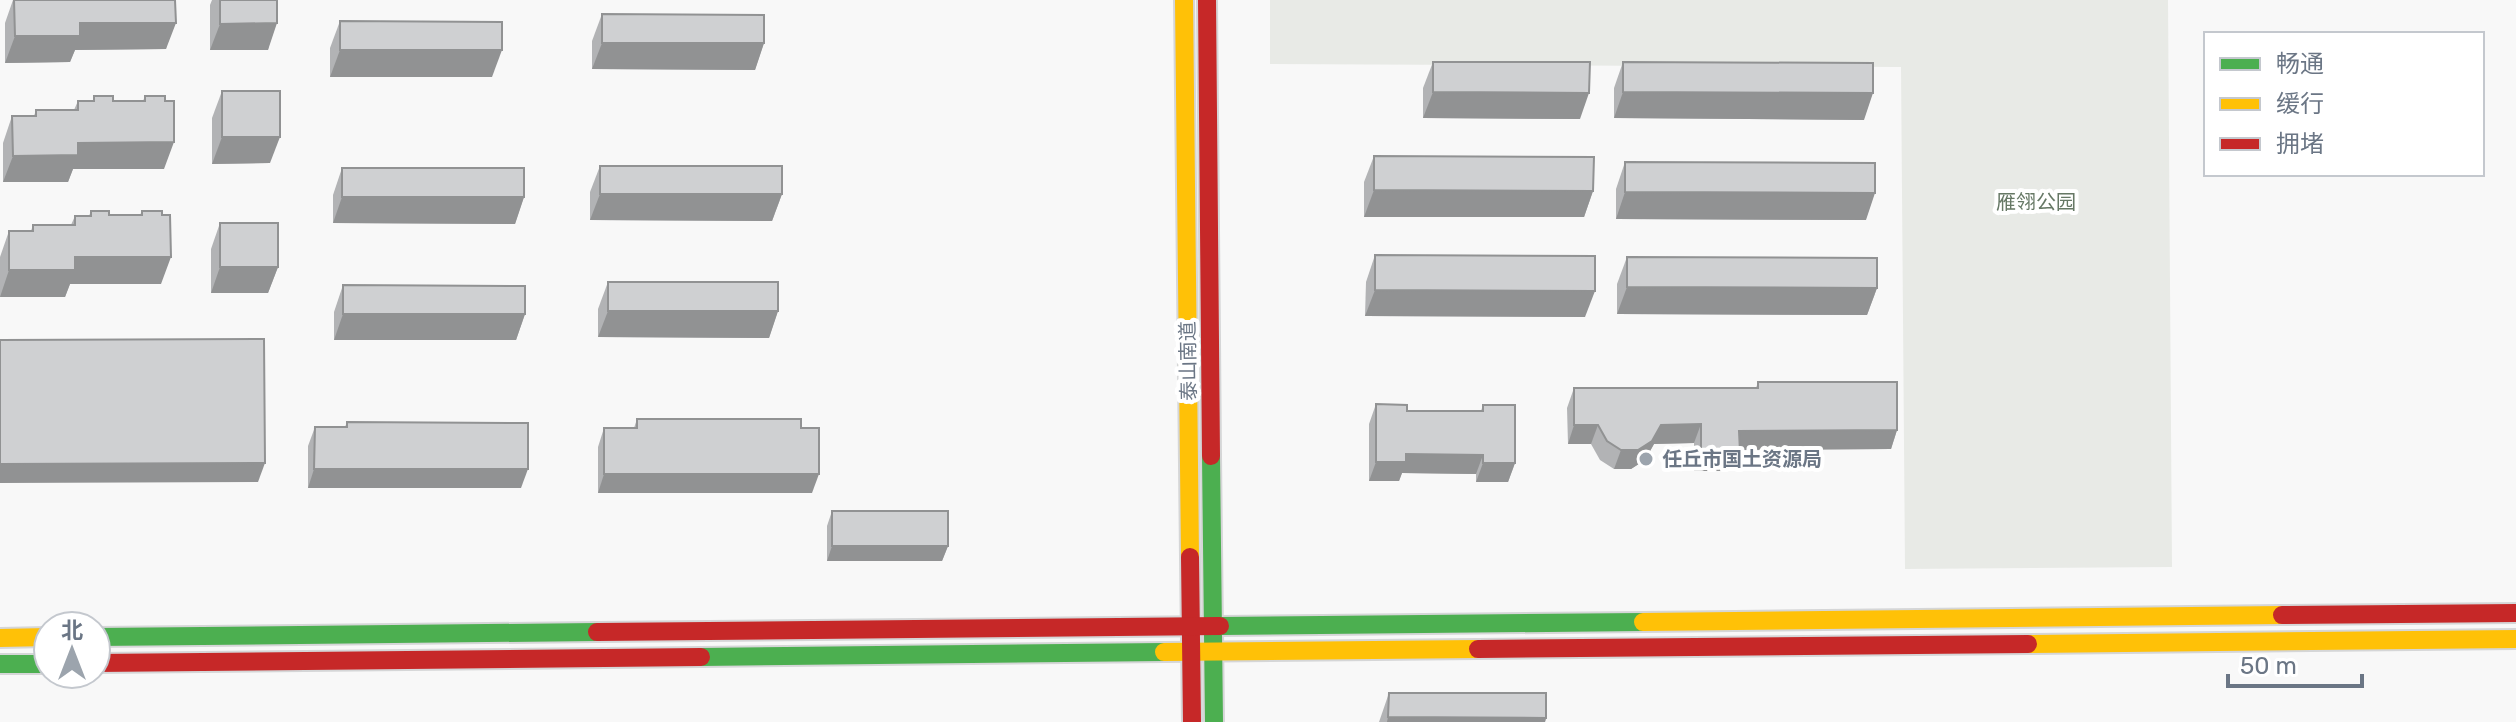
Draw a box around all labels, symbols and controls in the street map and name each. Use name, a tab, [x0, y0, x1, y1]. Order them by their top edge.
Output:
legend	[2204, 32, 2484, 176]
text: 畅通	[2276, 50, 2324, 78]
text: 缓行	[2276, 90, 2324, 118]
text: 拥堵	[2276, 130, 2324, 158]
park label: 雁翎公园	[1996, 190, 2076, 214]
street label: 泰山南道	[1175, 321, 1201, 401]
place label: 任丘市国土资源局	[1662, 447, 1822, 471]
marker: 任丘市国土资源局	[1637, 450, 1655, 468]
north arrow	[32, 610, 112, 690]
text: 北	[61, 617, 83, 644]
scale bar	[2228, 638, 2362, 688]
text: 50 m	[2240, 652, 2297, 680]

